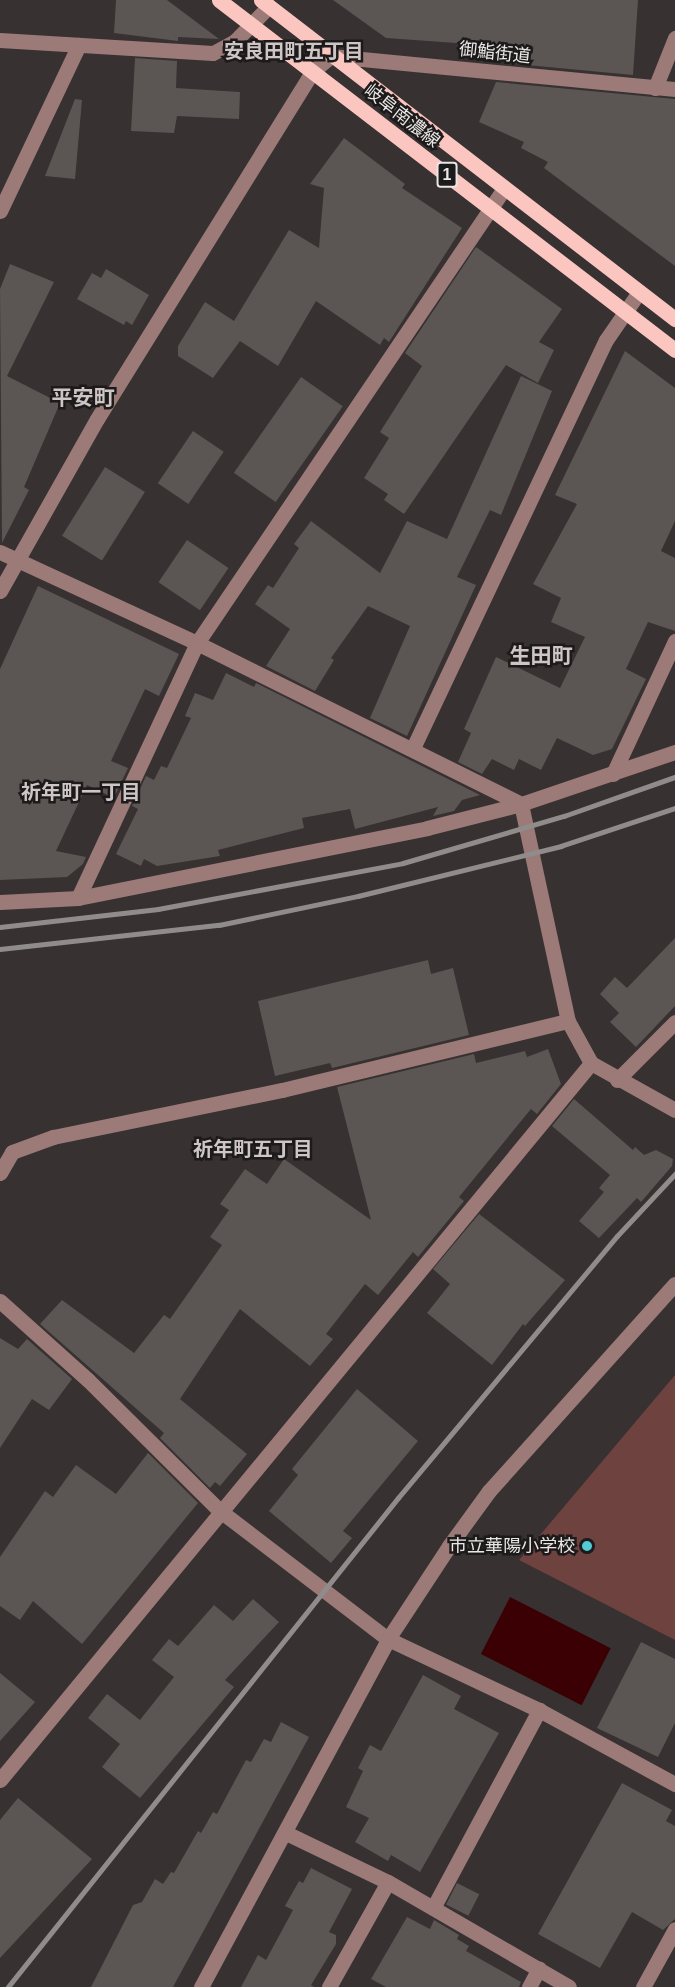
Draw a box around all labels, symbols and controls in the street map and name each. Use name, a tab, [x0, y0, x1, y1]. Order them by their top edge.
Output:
street label: 御鮨街道	[458, 38, 532, 68]
district label: 安良田町五丁目	[224, 39, 364, 63]
street label: 岐阜南濃線	[360, 80, 444, 152]
road number: 1	[436, 162, 458, 188]
district label: 平安町	[52, 385, 114, 411]
district label: 生田町	[510, 643, 572, 669]
district label: 祈年町一丁目	[21, 780, 141, 804]
district label: 祈年町五丁目	[193, 1137, 313, 1161]
place label: 市立華陽小学校	[449, 1535, 575, 1557]
marker: 市立華陽小学校	[580, 1539, 594, 1553]

